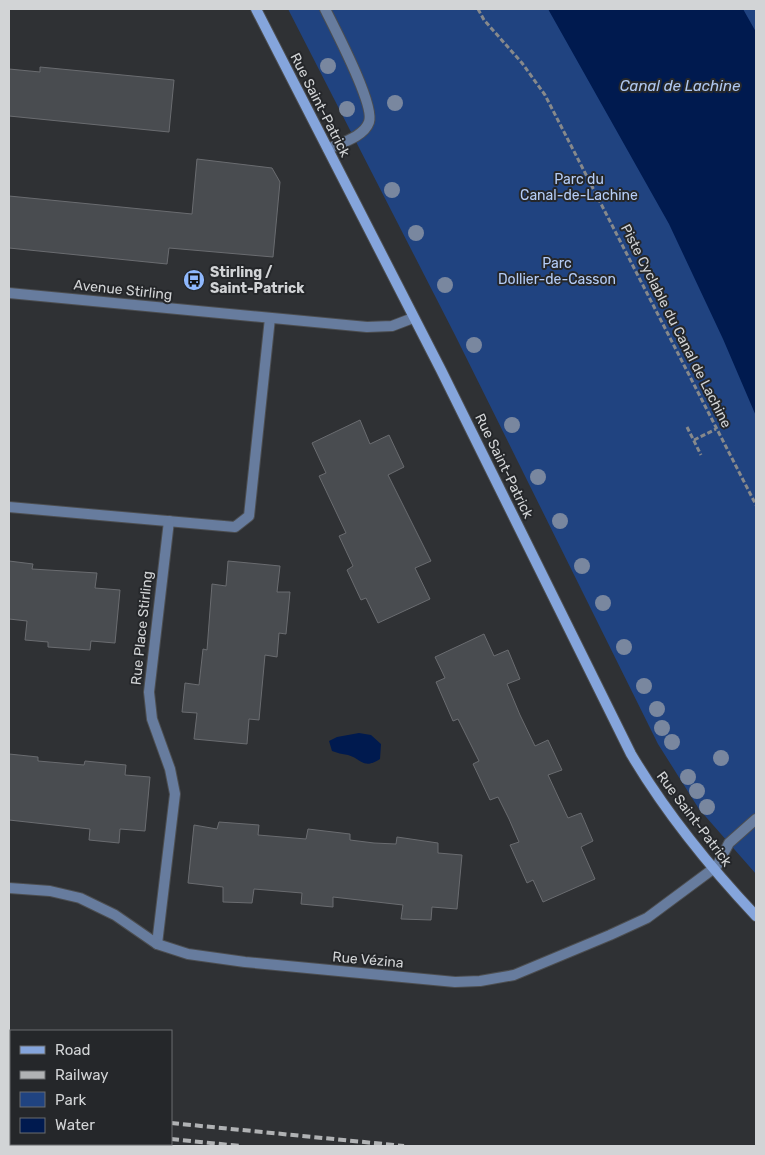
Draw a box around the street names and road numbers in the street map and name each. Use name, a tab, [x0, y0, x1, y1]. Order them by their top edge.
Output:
street label: Rue Saint-Patrick	[286, 50, 354, 161]
street label: Piste Cyclable du Canal de Lachine	[617, 221, 735, 431]
street label: Avenue Stirling	[73, 276, 173, 304]
street label: Rue Saint-Patrick	[471, 411, 537, 522]
street label: Rue Place Stirling	[128, 570, 156, 686]
street label: Rue Saint-Patrick	[653, 768, 736, 871]
street label: Rue Vézina	[332, 948, 404, 972]

